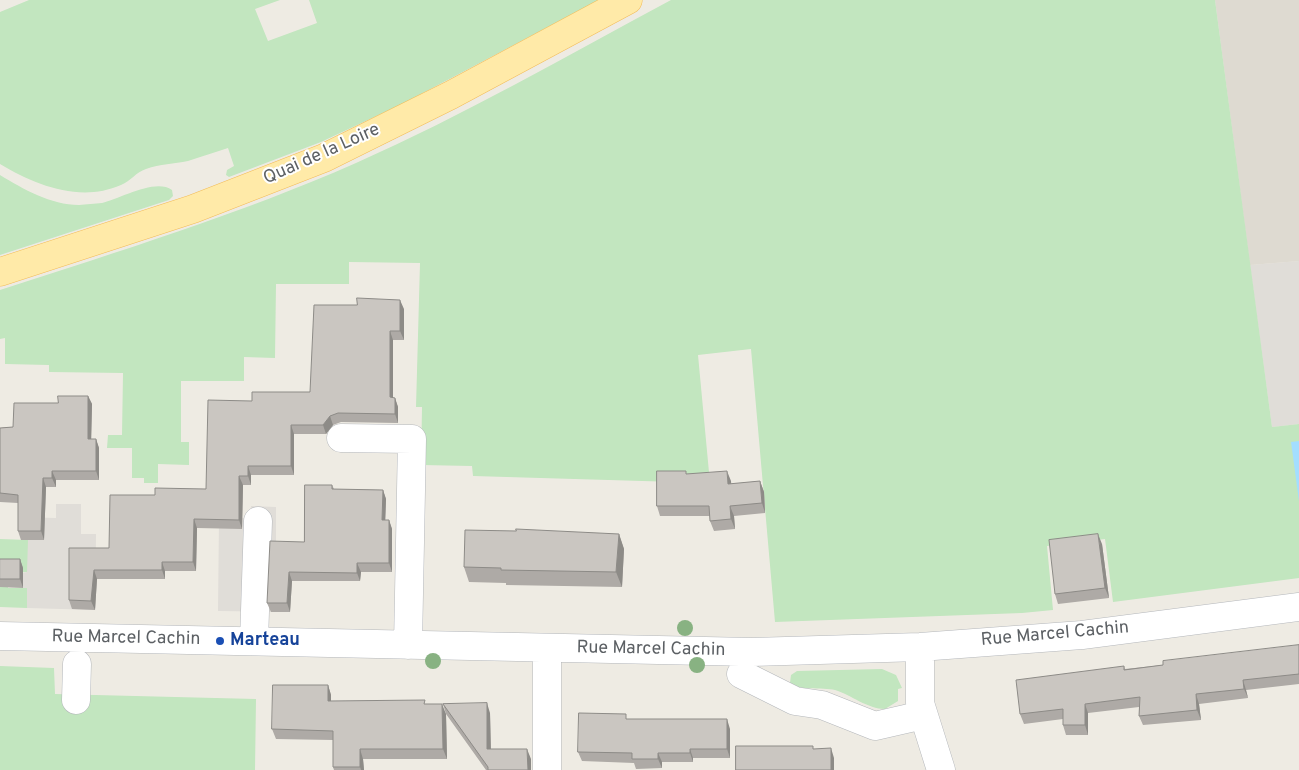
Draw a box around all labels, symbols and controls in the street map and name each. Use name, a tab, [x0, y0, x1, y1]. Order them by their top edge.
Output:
street label: Quai de la Loire	[260, 120, 384, 190]
street label: Rue Marcel Cachin	[980, 618, 1130, 652]
street label: Rue Marcel Cachin	[51, 627, 201, 651]
place label: Marteau	[230, 630, 300, 652]
marker: Marteau	[214, 635, 226, 647]
street label: Rue Marcel Cachin	[576, 638, 726, 662]

